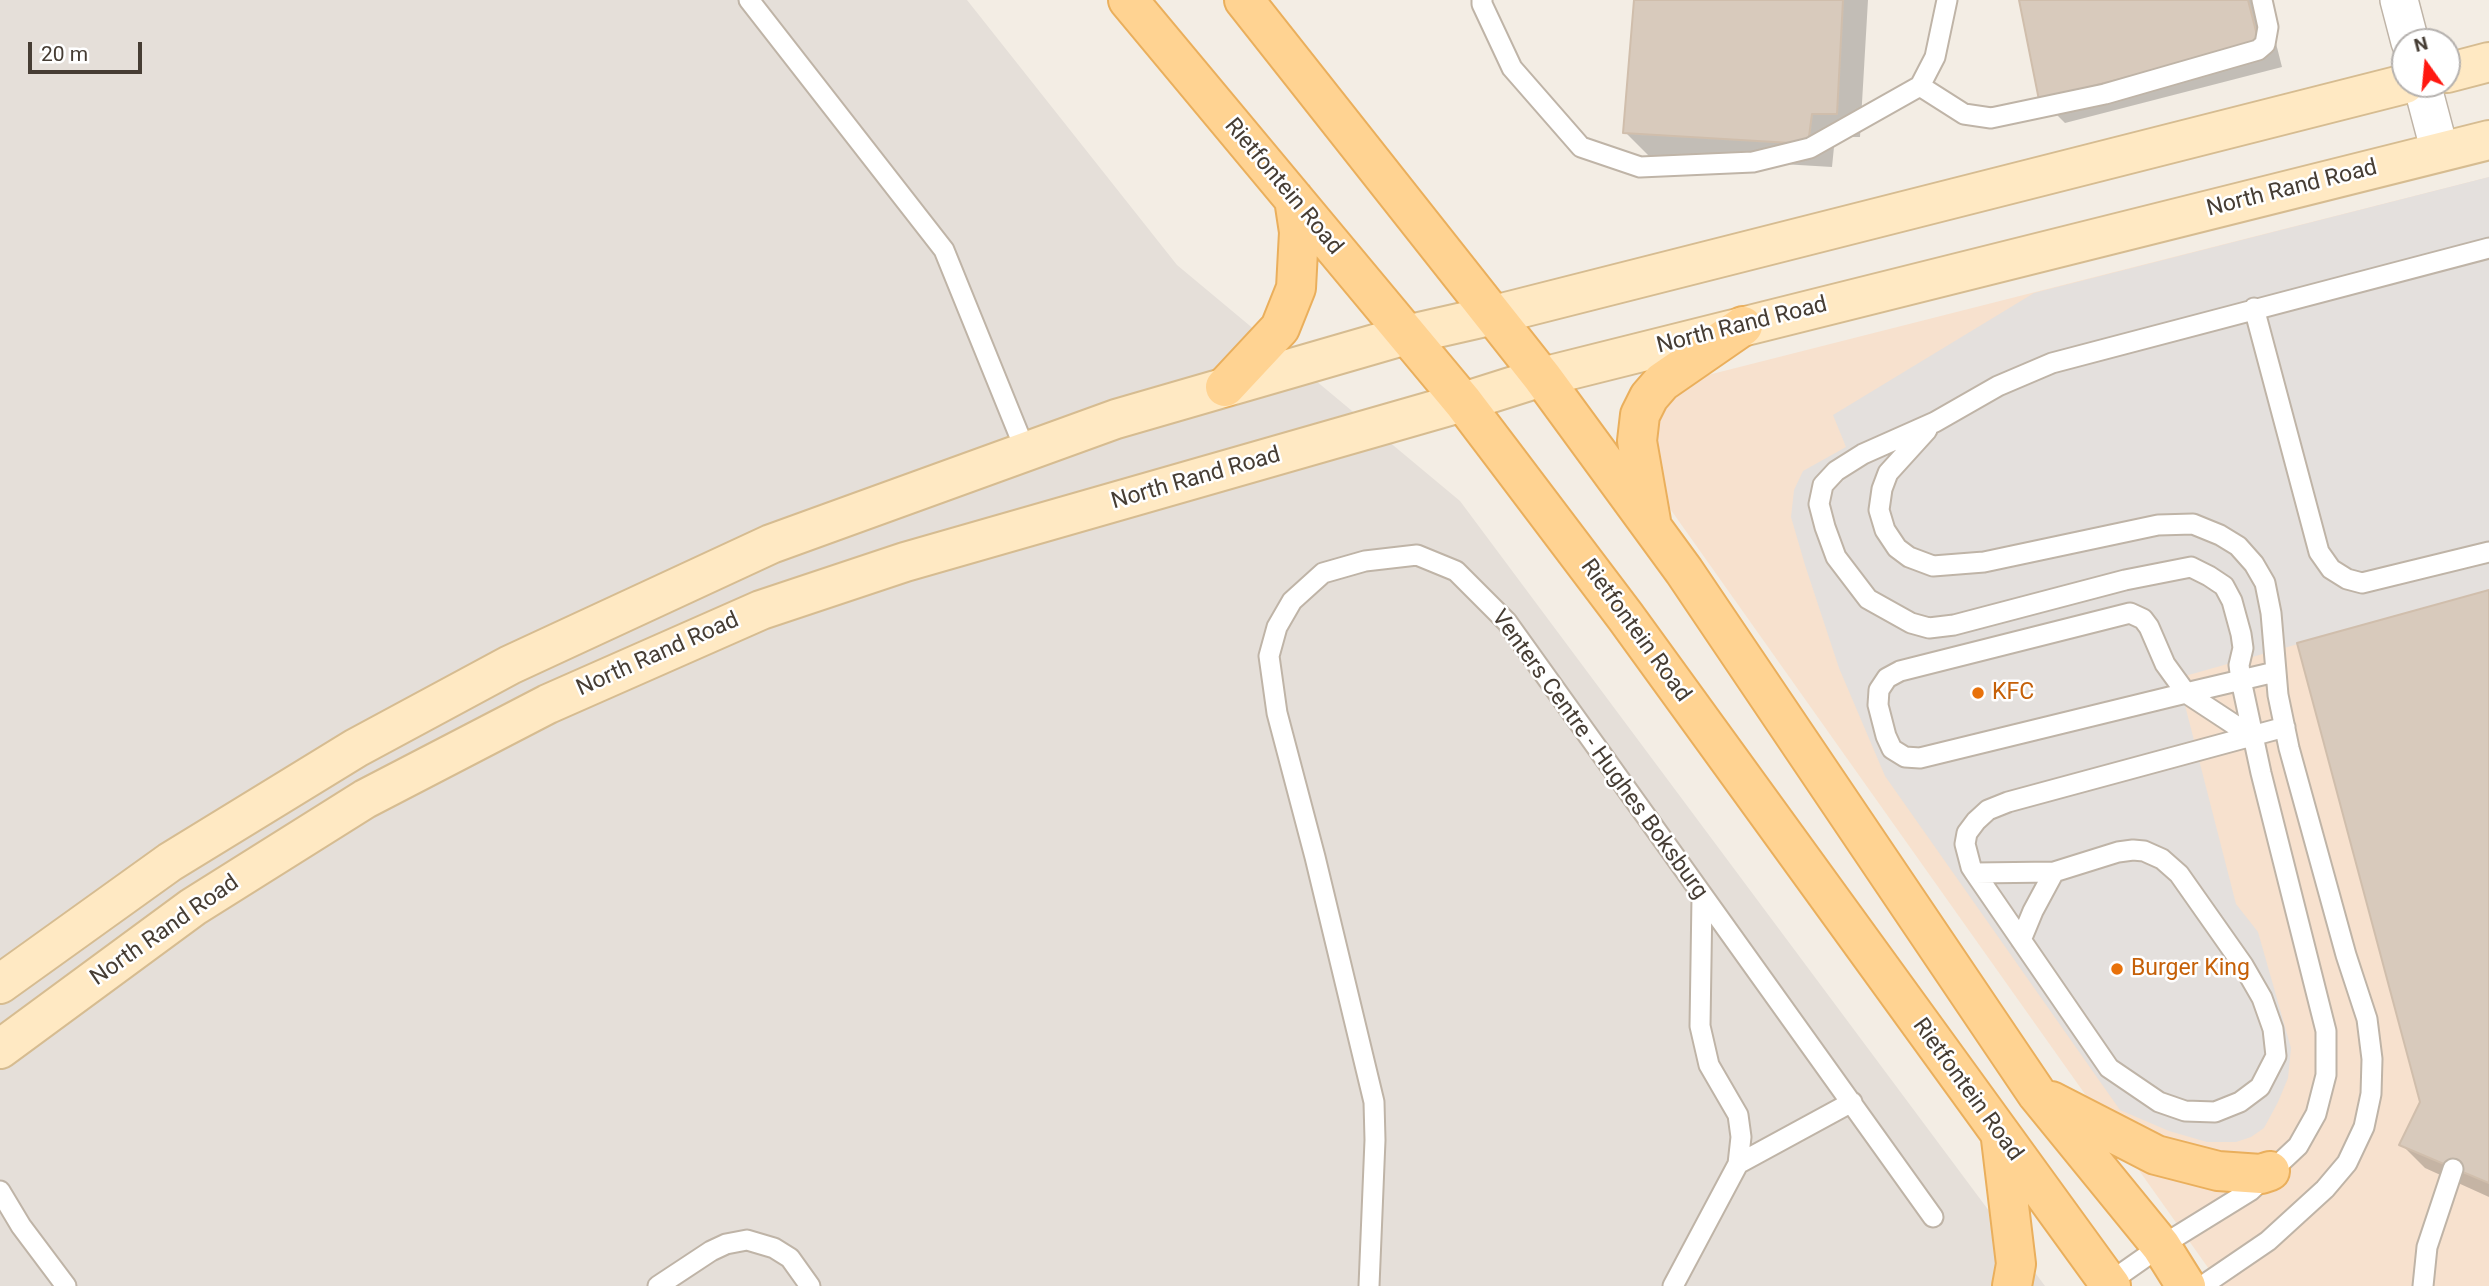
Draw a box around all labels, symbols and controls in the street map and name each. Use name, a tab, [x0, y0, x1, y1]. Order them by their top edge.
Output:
scale bar	[32, 28, 145, 72]
north arrow	[2391, 28, 2461, 98]
text: N	[2412, 31, 2430, 57]
text: 20 m	[41, 42, 88, 66]
street label: Rietfontein Road	[1218, 113, 1348, 261]
street label: North Rand Road	[2204, 154, 2380, 224]
street label: North Rand Road	[1654, 291, 1830, 361]
street label: North Rand Road	[1108, 442, 1284, 516]
street label: Rietfontein Road	[1574, 554, 1696, 708]
street label: Venters Centre - Hughes Boksburg	[1485, 605, 1713, 905]
street label: North Rand Road	[573, 607, 743, 703]
place label: KFC	[1992, 679, 2034, 707]
marker: KFC	[1970, 685, 1986, 701]
street label: North Rand Road	[86, 870, 244, 992]
place label: Burger King	[2131, 955, 2250, 983]
marker: Burger King	[2109, 961, 2125, 977]
street label: Rietfontein Road	[1906, 1013, 2028, 1167]

